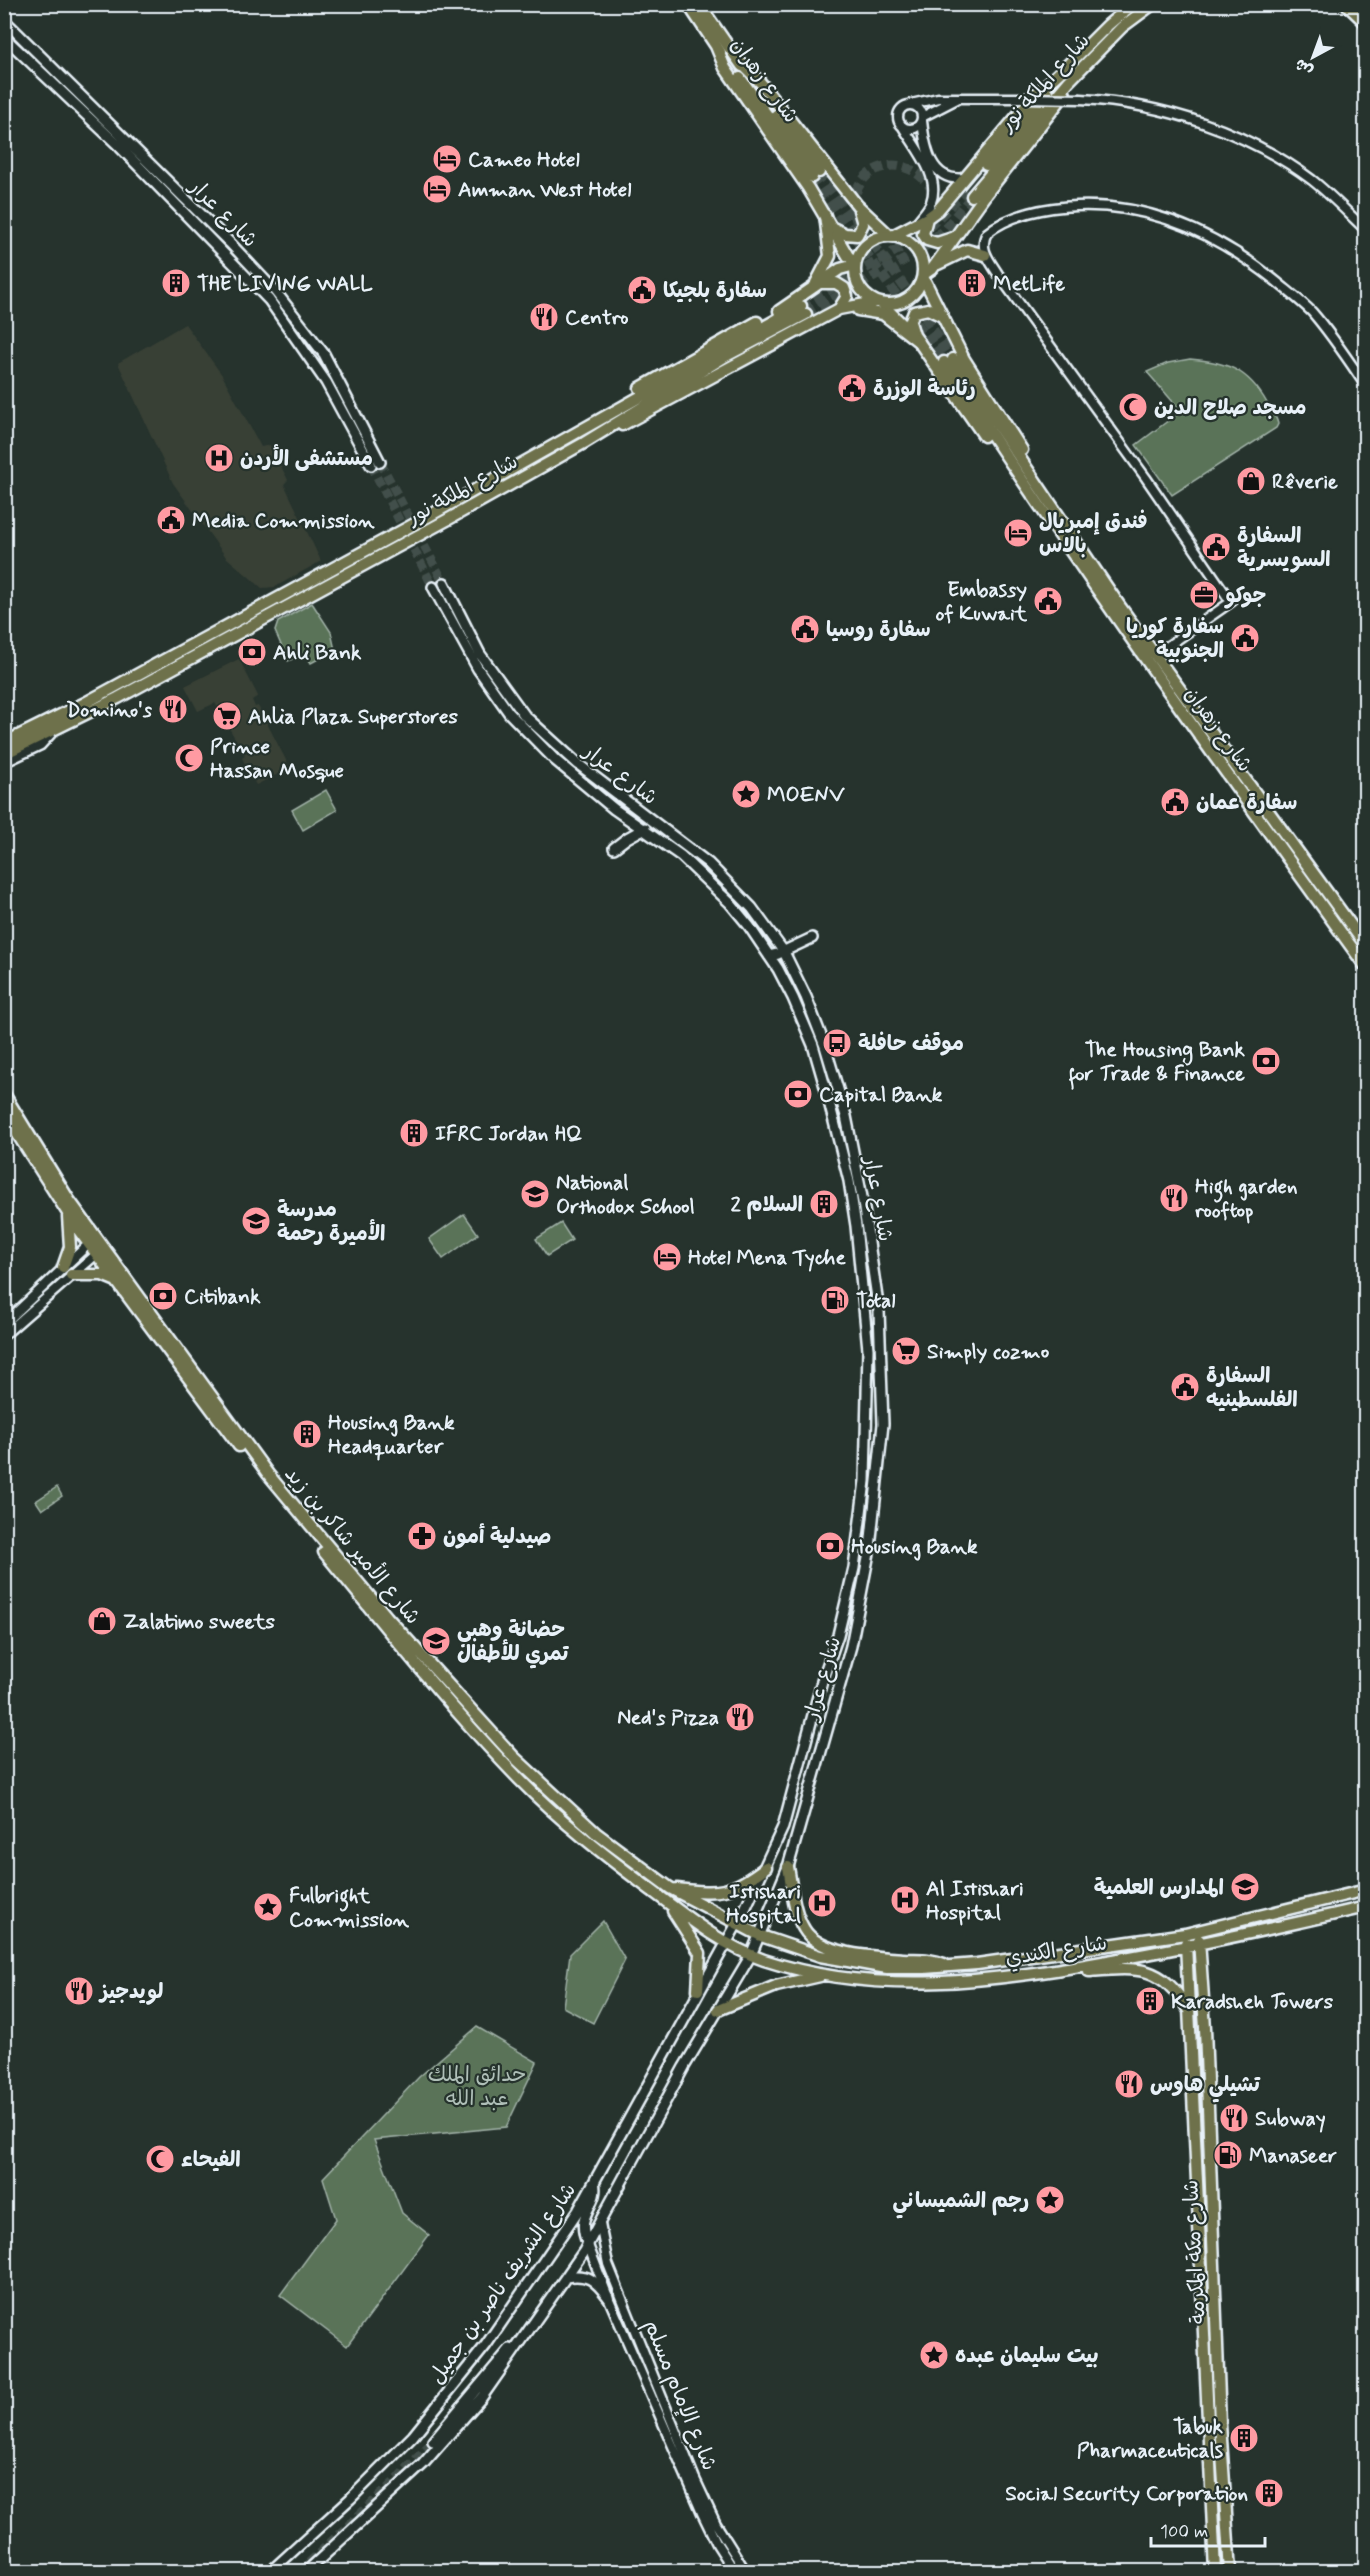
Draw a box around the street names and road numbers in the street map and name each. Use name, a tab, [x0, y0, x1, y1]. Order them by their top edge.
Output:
street label: شارع الملكة نور	[992, 28, 1096, 139]
street label: شارع زهران	[724, 32, 805, 129]
street label: شارع عرار	[182, 172, 263, 254]
street label: شارع الملكة نور	[401, 448, 523, 532]
street label: شارع زهران	[1178, 681, 1259, 778]
street label: شارع عرار	[576, 737, 663, 812]
street label: شارع عرار	[856, 1153, 899, 1244]
street label: شارع الأمير شاكر بن زيد	[278, 1460, 427, 1630]
street label: شارع عرار	[797, 1633, 848, 1725]
street label: شارع الكندي	[1003, 1929, 1109, 1973]
street label: شارع الشريف ناصر بن جميل	[423, 2177, 583, 2390]
street label: شارع مكة المكرمة	[1177, 2179, 1213, 2325]
street label: شارع الإمام مسلم	[636, 2316, 723, 2475]

